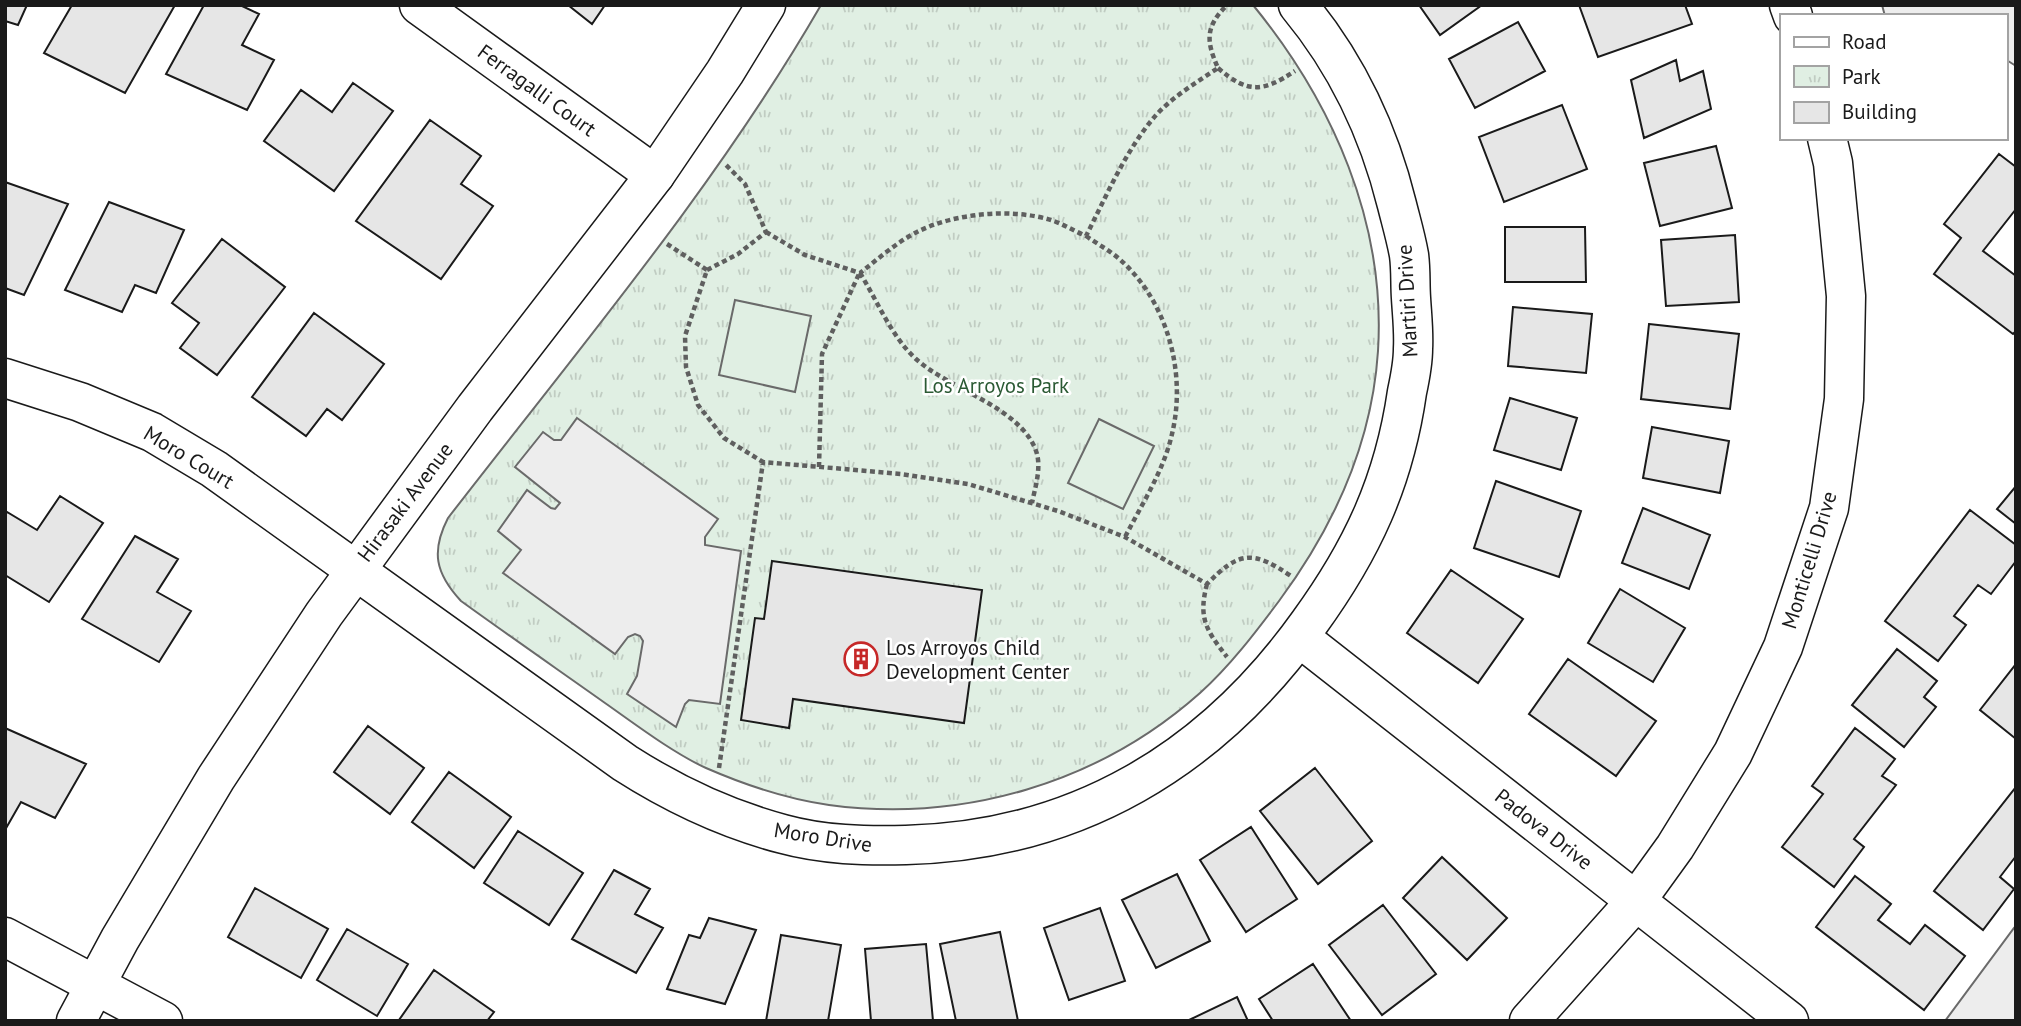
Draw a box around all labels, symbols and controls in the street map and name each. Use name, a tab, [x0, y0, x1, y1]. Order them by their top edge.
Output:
legend	[1780, 14, 2007, 140]
text: Road	[1842, 28, 1886, 55]
street label: Ferragalli Court	[472, 38, 602, 142]
text: Park	[1842, 63, 1881, 90]
text: Building	[1842, 98, 1917, 125]
street label: Martiri Drive	[1391, 244, 1423, 358]
park label: Los Arroyos Park	[923, 372, 1069, 399]
street label: Moro Court	[139, 420, 239, 494]
street label: Hirasaki Avenue	[351, 437, 459, 567]
street label: Monticelli Drive	[1775, 488, 1843, 632]
place label: Los Arroyos Child Development Center	[886, 634, 1069, 685]
building icon: Los Arroyos Child Development Center	[842, 640, 880, 678]
street label: Padova Drive	[1490, 782, 1598, 876]
street label: Moro Drive	[772, 816, 874, 858]

